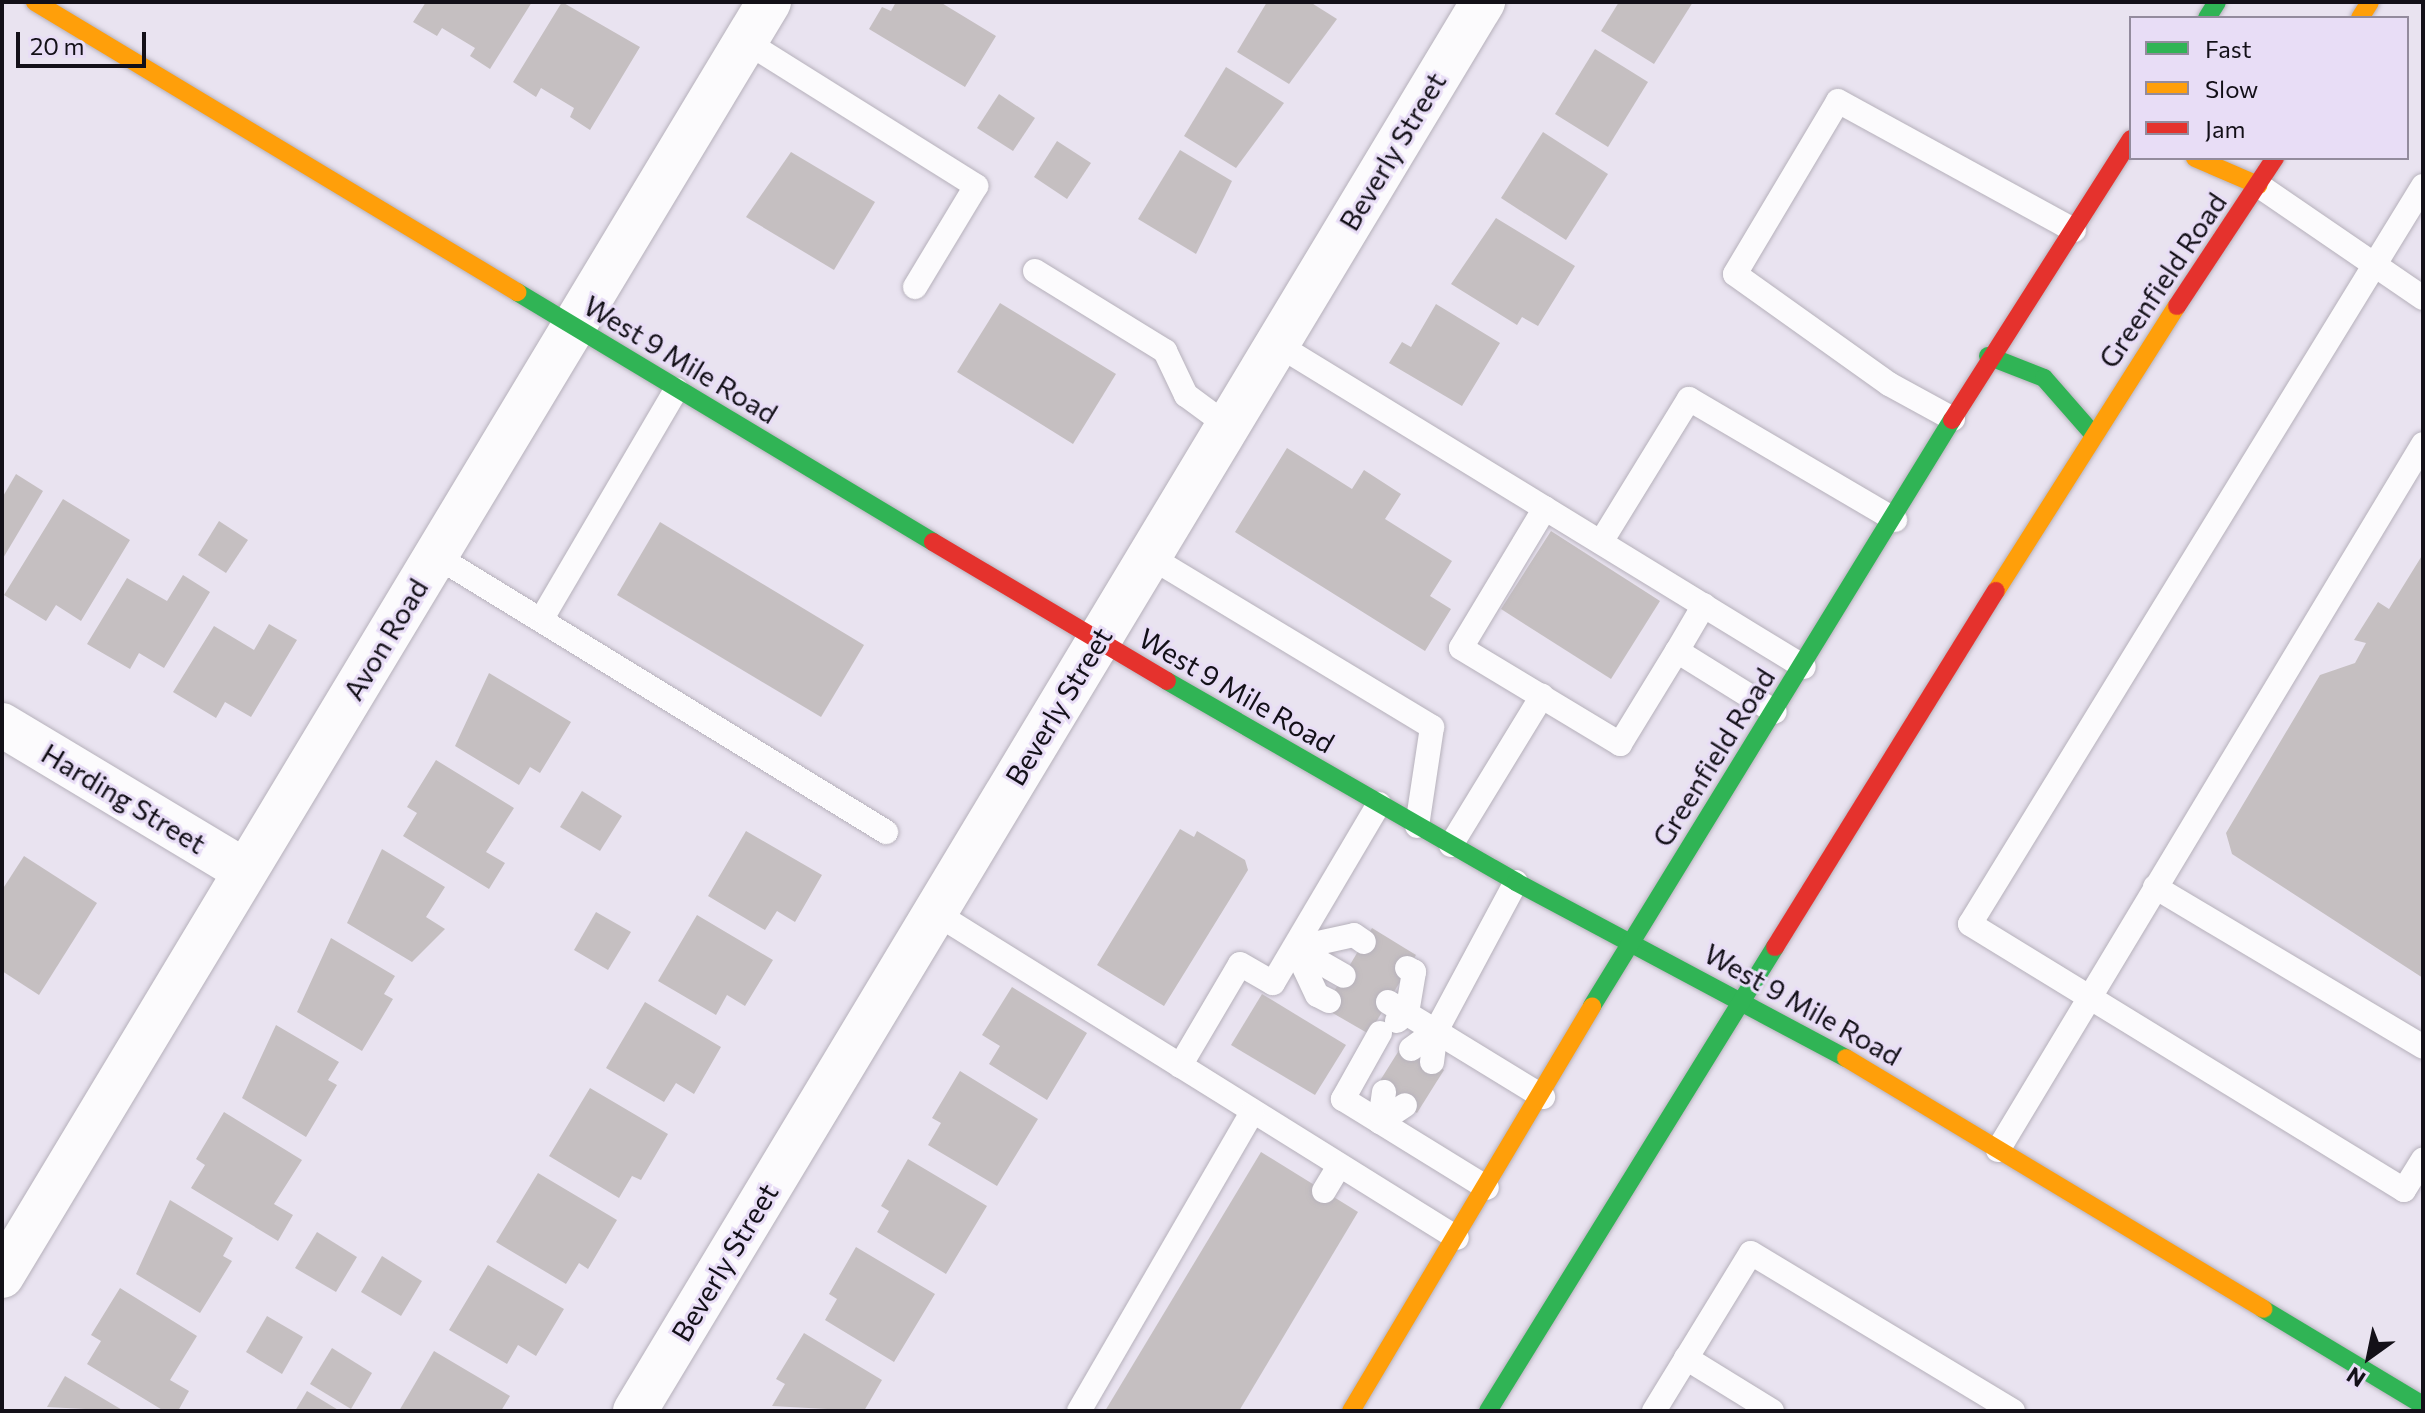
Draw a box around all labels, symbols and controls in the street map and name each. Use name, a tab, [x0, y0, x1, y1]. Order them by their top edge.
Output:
scale bar	[20, 16, 150, 66]
legend	[2129, 16, 2409, 160]
text: 20 m	[30, 31, 84, 60]
text: Fast	[2205, 34, 2252, 63]
street label: Beverly Street	[1332, 66, 1452, 236]
text: Slow	[2205, 74, 2258, 103]
text: Jam	[2205, 114, 2245, 143]
street label: Greenfield Road	[2091, 186, 2233, 374]
street label: West 9 Mile Road	[578, 288, 784, 430]
street label: Avon Road	[336, 572, 434, 706]
street label: West 9 Mile Road	[1133, 620, 1341, 760]
street label: Beverly Street	[998, 621, 1118, 791]
street label: Greenfield Road	[1645, 662, 1781, 852]
street label: Harding Street	[36, 736, 212, 860]
street label: West 9 Mile Road	[1699, 936, 1907, 1072]
street label: Beverly Street	[664, 1177, 784, 1347]
north arrow	[2329, 1317, 2409, 1397]
text: N	[2341, 1362, 2370, 1393]

